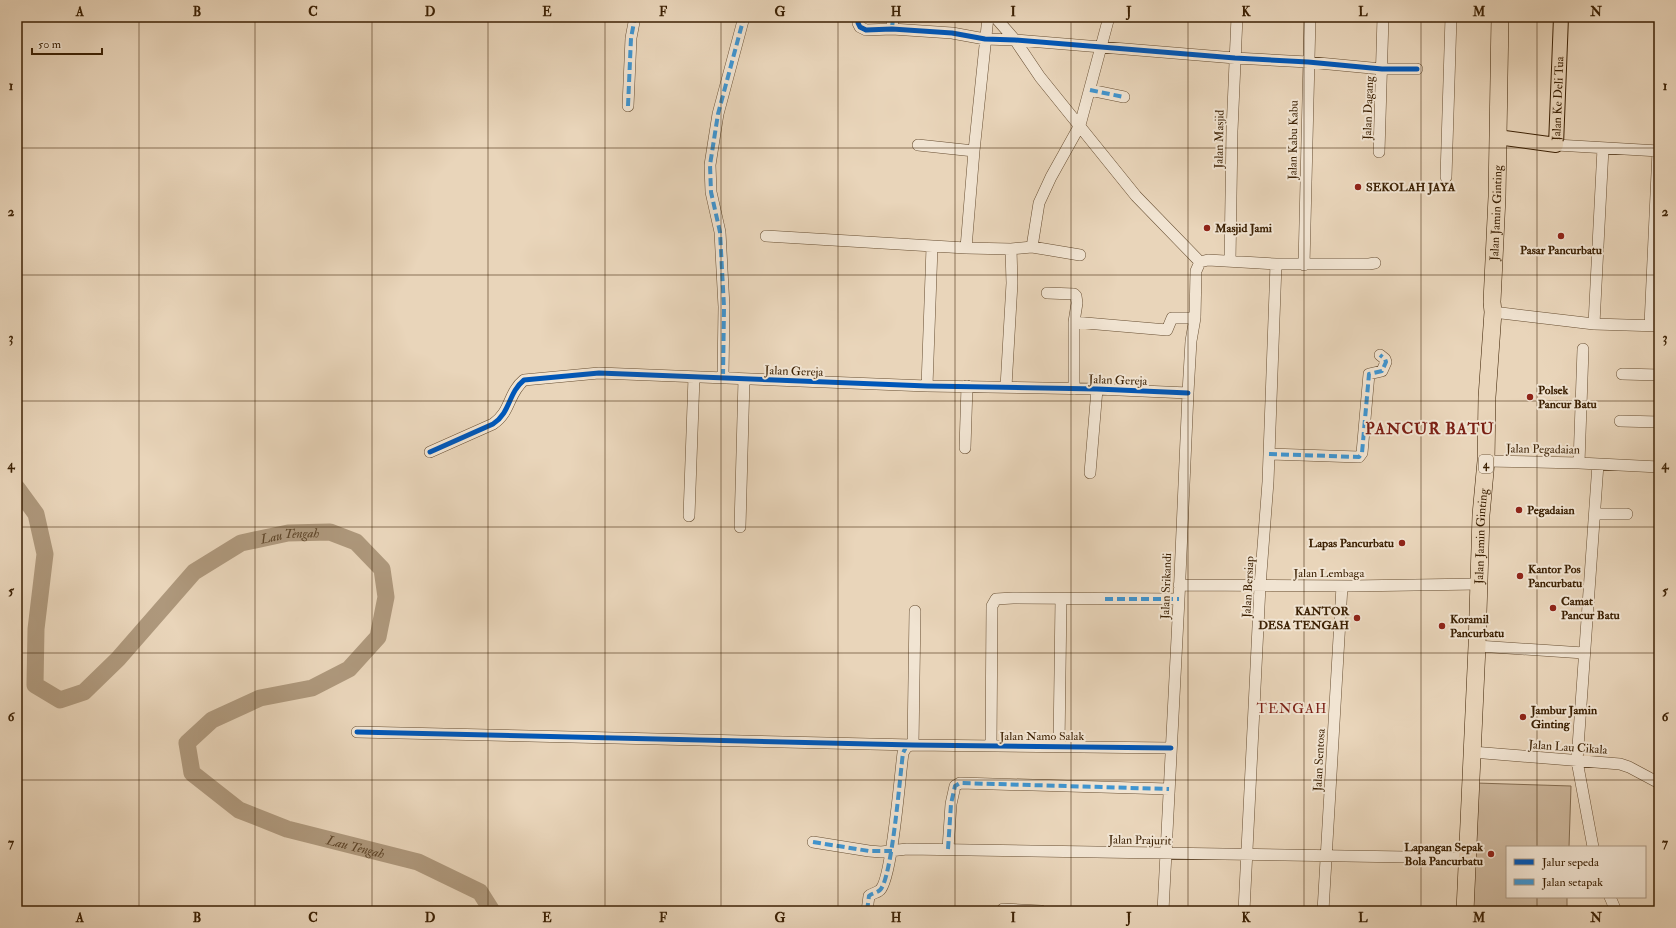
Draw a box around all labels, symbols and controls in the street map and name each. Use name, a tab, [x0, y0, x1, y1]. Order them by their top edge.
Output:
text: A	[75, 4, 85, 20]
text: B	[193, 4, 201, 20]
text: C	[308, 4, 318, 20]
text: D	[425, 4, 436, 20]
text: E	[542, 4, 552, 20]
text: F	[659, 4, 668, 20]
text: G	[775, 4, 786, 20]
text: H	[891, 4, 902, 20]
text: I	[1010, 4, 1016, 20]
text: J	[1125, 4, 1132, 21]
text: K	[1241, 4, 1251, 20]
text: L	[1358, 4, 1368, 20]
text: M	[1472, 4, 1486, 20]
text: N	[1589, 4, 1602, 20]
scale bar	[32, 30, 102, 56]
text: 50 m	[38, 37, 62, 52]
street label: Jalan Ke Deli Tua	[1549, 55, 1567, 142]
street label: Jalan Dagang	[1360, 75, 1377, 141]
text: 1	[9, 78, 14, 94]
text: 1	[1663, 78, 1668, 94]
street label: Jalan Kabu Kabu	[1285, 100, 1302, 181]
street label: Jalan Masjid	[1211, 109, 1228, 169]
street label: Jalan Jamin Ginting	[1487, 164, 1506, 262]
place label: SEKOLAH JAYA	[1366, 180, 1456, 195]
marker: SEKOLAH JAYA	[1353, 182, 1363, 192]
text: 2	[8, 204, 15, 220]
text: 2	[1662, 204, 1669, 220]
place label: Masjid Jami	[1214, 221, 1273, 236]
marker: Masjid Jami	[1202, 223, 1212, 233]
marker: Pasar Pancurbatu	[1556, 231, 1566, 241]
place label: Pasar Pancurbatu	[1520, 243, 1603, 258]
text: 3	[9, 330, 14, 346]
text: 3	[1663, 330, 1668, 346]
street label: Jalan Gereja	[763, 363, 825, 380]
street label: Jalan Gereja	[1087, 372, 1149, 389]
place label: Polsek Pancur Batu	[1538, 383, 1598, 412]
marker: Polsek Pancur Batu	[1525, 392, 1535, 402]
district label: PANCUR BATU	[1365, 419, 1495, 439]
street label: Jalan Pegadaian	[1505, 441, 1580, 458]
road number: 4	[1479, 455, 1493, 473]
text: 4	[6, 457, 15, 473]
text: 4	[1660, 457, 1669, 473]
street label: Jalan Jamin Ginting	[1472, 487, 1492, 585]
place label: Pegadaian	[1527, 503, 1576, 518]
marker: Pegadaian	[1514, 505, 1524, 515]
water label: Lau Tengah	[258, 525, 320, 548]
place label: Lapas Pancurbatu	[1308, 536, 1395, 551]
marker: Lapas Pancurbatu	[1397, 538, 1407, 548]
street label: Jalan Srikandi	[1158, 553, 1175, 620]
street label: Jalan Bersiap	[1239, 556, 1258, 619]
place label: Kantor Pos Pancurbatu	[1528, 562, 1583, 591]
street label: Jalan Lembaga	[1293, 566, 1366, 581]
marker: Kantor Pos Pancurbatu	[1515, 571, 1525, 581]
text: 5	[8, 583, 14, 599]
text: 5	[1662, 583, 1668, 599]
place label: Camat Pancur Batu	[1561, 594, 1621, 623]
marker: Camat Pancur Batu	[1548, 603, 1558, 613]
place label: KANTOR DESA TENGAH	[1258, 604, 1350, 633]
place label: Koramil Pancurbatu	[1450, 612, 1505, 641]
marker: KANTOR DESA TENGAH	[1352, 613, 1362, 623]
marker: Koramil Pancurbatu	[1437, 621, 1447, 631]
district label: TENGAH	[1257, 700, 1327, 717]
place label: Jambur Jamin Ginting	[1530, 703, 1598, 732]
text: 6	[8, 709, 16, 725]
text: 6	[1662, 709, 1670, 725]
marker: Jambur Jamin Ginting	[1518, 712, 1528, 722]
street label: Jalan Sentosa	[1310, 727, 1329, 793]
street label: Jalan Namo Salak	[999, 729, 1085, 744]
street label: Jalan Lau Cikala	[1527, 737, 1609, 758]
water label: Lau Tengah	[324, 832, 386, 862]
street label: Jalan Prajurit	[1107, 832, 1172, 849]
text: 7	[8, 835, 15, 851]
text: 7	[1662, 835, 1669, 851]
place label: Lapangan Sepak Bola Pancurbatu	[1404, 840, 1484, 869]
legend	[1506, 846, 1646, 898]
marker: Lapangan Sepak Bola Pancurbatu	[1486, 849, 1496, 859]
text: Jalur sepeda	[1541, 855, 1600, 870]
text: Jalan setapak	[1541, 875, 1603, 890]
text: A	[75, 910, 85, 926]
text: B	[193, 910, 201, 926]
text: C	[308, 910, 318, 926]
text: D	[425, 910, 436, 926]
text: E	[542, 910, 552, 926]
text: F	[659, 910, 668, 926]
text: G	[775, 910, 786, 926]
text: H	[891, 910, 902, 926]
text: I	[1010, 910, 1016, 926]
text: J	[1125, 910, 1132, 927]
text: K	[1241, 910, 1251, 926]
text: L	[1358, 910, 1368, 926]
text: M	[1472, 910, 1486, 926]
text: N	[1589, 910, 1602, 926]

